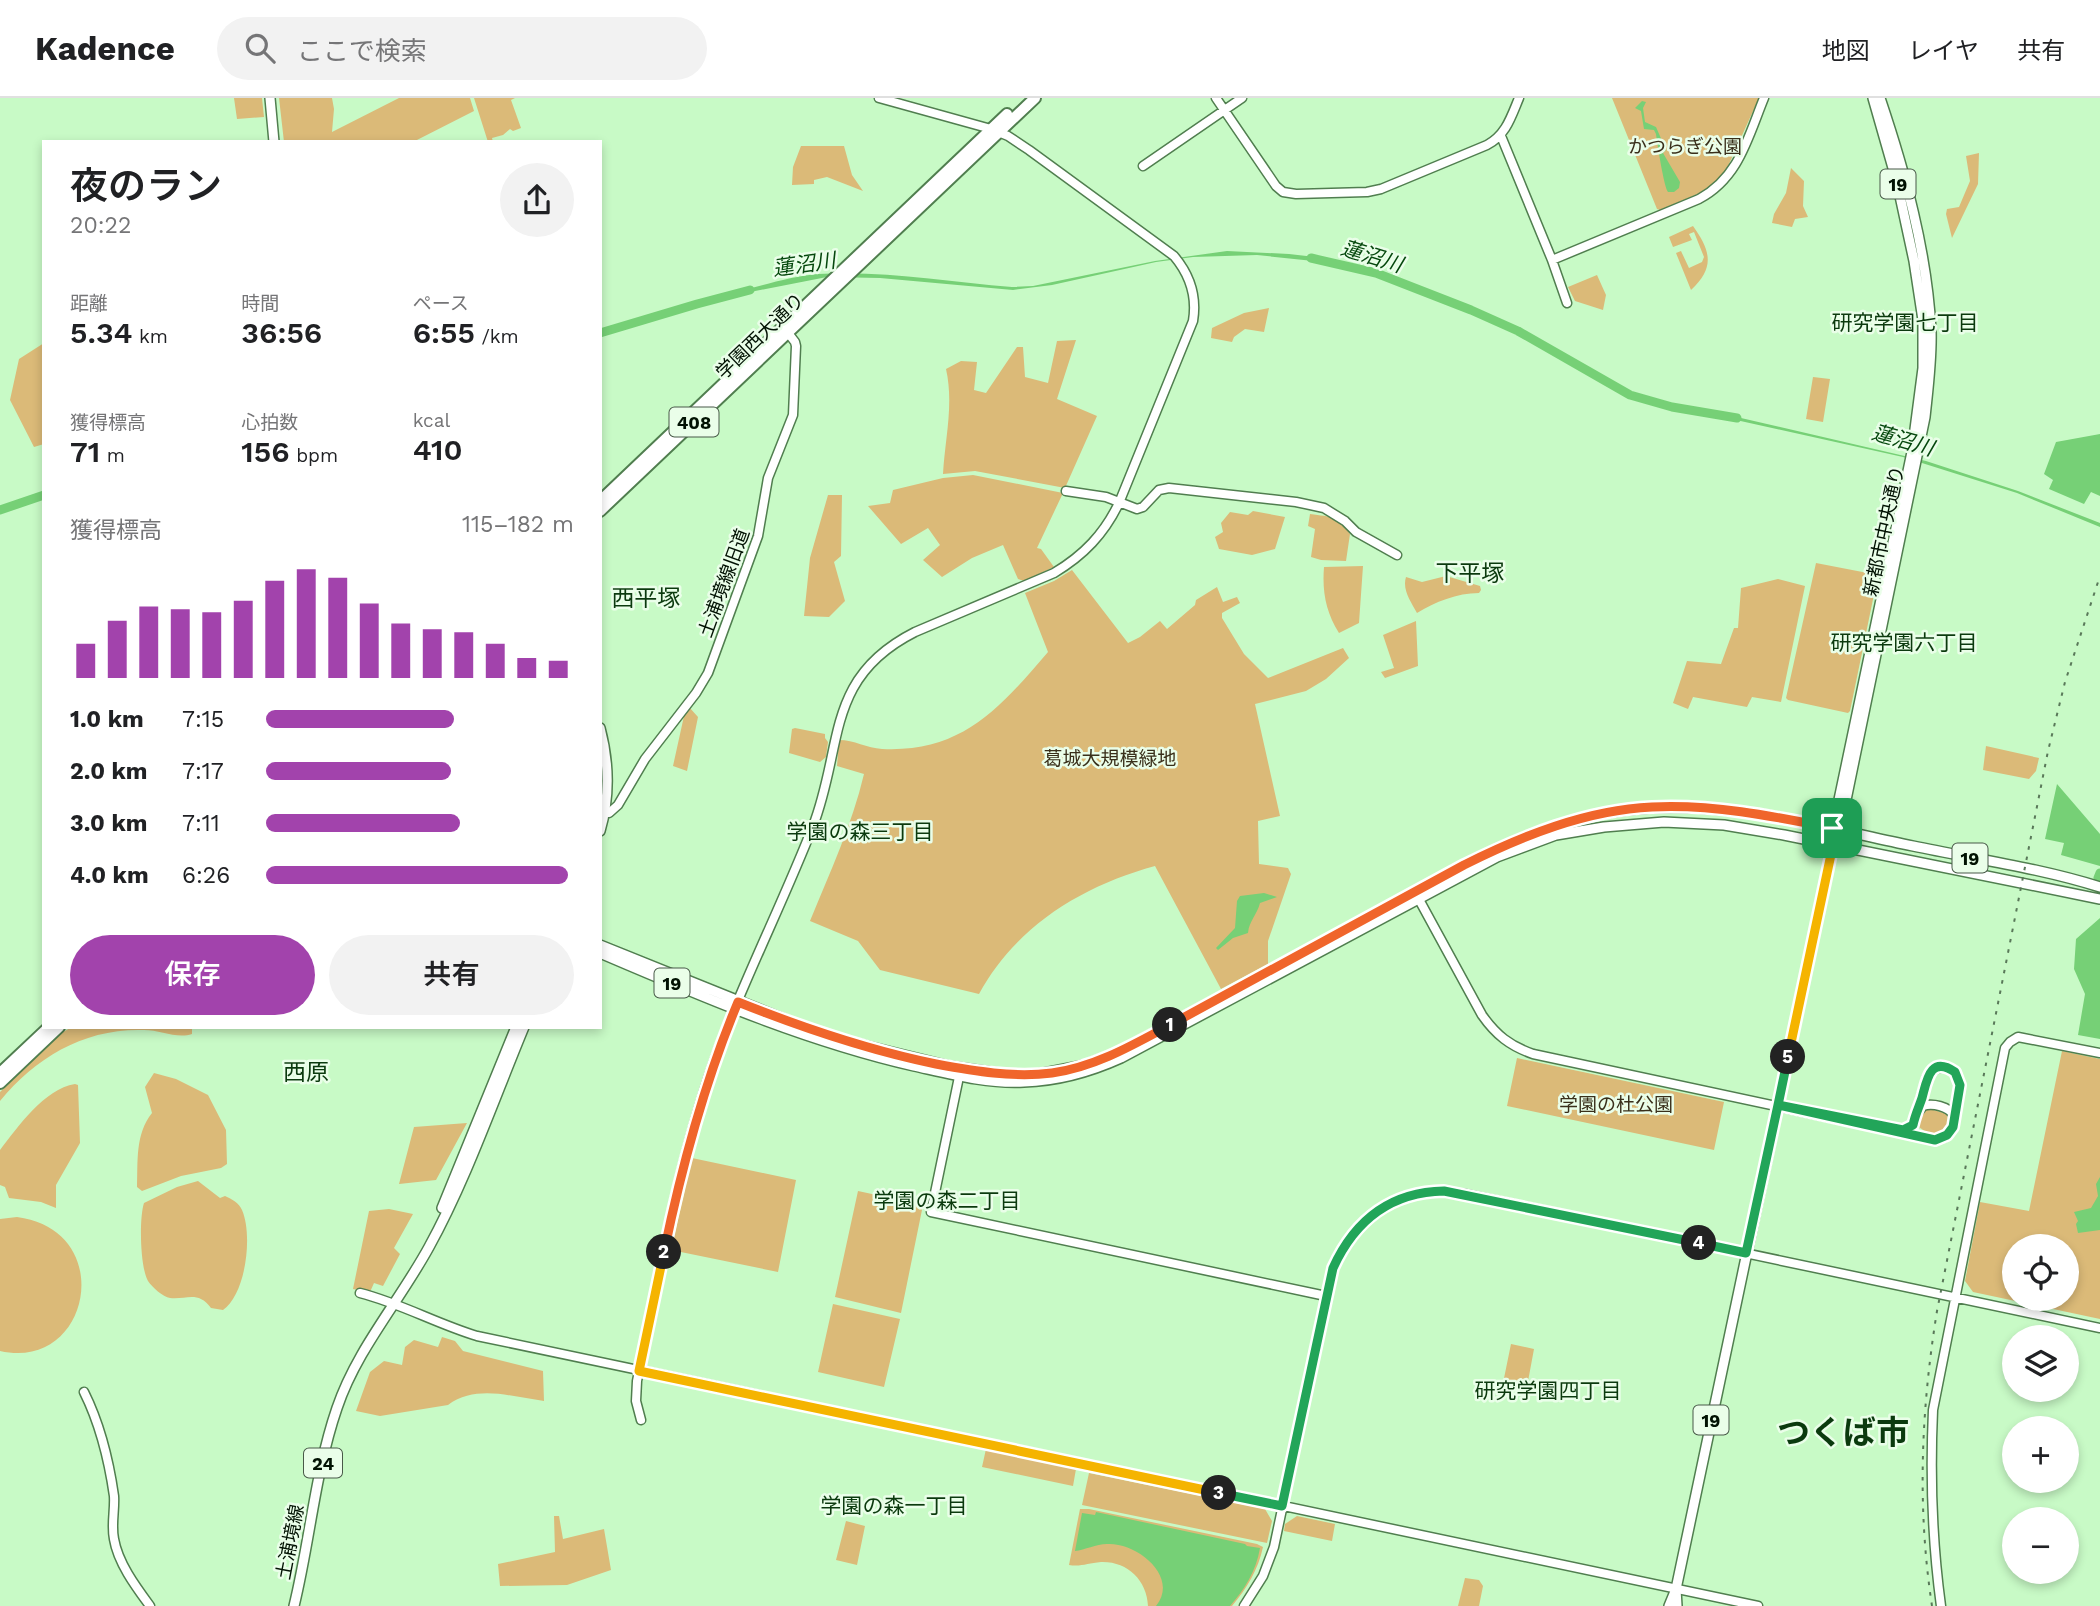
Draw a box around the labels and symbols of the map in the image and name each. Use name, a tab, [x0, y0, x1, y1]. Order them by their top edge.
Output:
park label: かつらぎ公園	[1628, 135, 1742, 158]
road number: 19	[1881, 170, 1916, 198]
water label: 蓮沼川	[1338, 235, 1408, 278]
water label: 蓮沼川	[771, 247, 839, 281]
street label: 学園西大通り	[711, 288, 809, 384]
district label: 研究学園七丁目	[1832, 310, 1979, 335]
road number: 408	[670, 408, 718, 436]
water label: 蓮沼川	[1869, 419, 1939, 461]
street label: 新都市中央通り	[1859, 464, 1909, 598]
street label: 土浦境線旧道	[694, 525, 754, 641]
district label: 下平塚	[1436, 560, 1505, 587]
district label: 西平塚	[612, 585, 681, 612]
district label: 研究学園六丁目	[1831, 630, 1978, 655]
park label: 葛城大規模緑地	[1043, 747, 1177, 770]
pin	[1802, 798, 1862, 858]
district label: 学園の森三丁目	[787, 819, 934, 844]
road number: 19	[1952, 844, 1988, 872]
road number: 19	[654, 968, 690, 998]
pin: 1	[1152, 1007, 1188, 1042]
pin: 5	[1770, 1040, 1806, 1074]
district label: 西原	[283, 1059, 329, 1086]
park label: 学園の杜公園	[1559, 1093, 1673, 1116]
district label: 学園の森二丁目	[874, 1188, 1021, 1213]
pin: 4	[1682, 1226, 1716, 1260]
pin: 2	[646, 1234, 682, 1270]
district label: 研究学園四丁目	[1475, 1378, 1622, 1403]
road number: 19	[1694, 1406, 1728, 1434]
district label: つくば市	[1777, 1413, 1909, 1452]
road number: 24	[304, 1448, 342, 1478]
pin: 3	[1202, 1476, 1236, 1510]
district label: 学園の森一丁目	[821, 1493, 968, 1518]
street label: 土浦境線	[271, 1502, 309, 1582]

